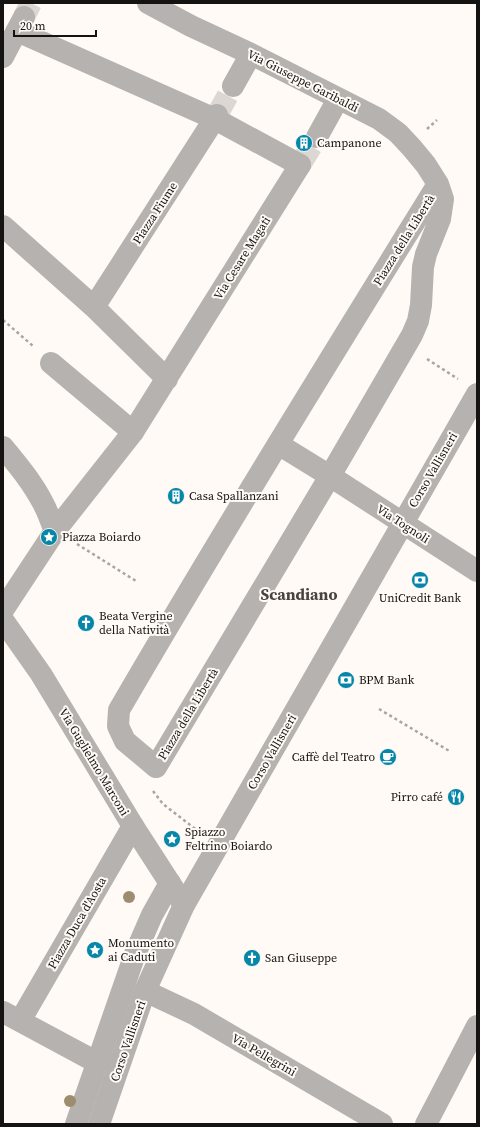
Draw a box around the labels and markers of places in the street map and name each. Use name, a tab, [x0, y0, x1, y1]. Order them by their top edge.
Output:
building icon: Campanone	[294, 133, 314, 153]
place label: Campanone	[317, 135, 382, 151]
building icon: Casa Spallanzani	[166, 486, 186, 506]
place label: Casa Spallanzani	[189, 488, 279, 504]
place icon: Piazza Boiardo	[39, 527, 59, 547]
place label: Piazza Boiardo	[62, 529, 141, 545]
bank icon: UniCredit Bank	[410, 570, 430, 590]
place label: UniCredit Bank	[379, 590, 462, 606]
place label: Beata Vergine della Natività	[99, 608, 173, 638]
church icon: Beata Vergine della Natività	[76, 613, 96, 633]
bank icon: BPM Bank	[336, 670, 356, 690]
place label: BPM Bank	[359, 672, 415, 688]
cafe icon: Caffè del Teatro	[378, 747, 398, 767]
place label: Caffè del Teatro	[292, 749, 375, 765]
restaurant icon: Pirro café	[446, 787, 466, 807]
place label: Pirro café	[391, 789, 443, 805]
place label: Spiazzo Feltrino Boiardo	[185, 824, 273, 854]
place icon: Spiazzo Feltrino Boiardo	[162, 829, 182, 849]
place label: Monumento ai Caduti	[108, 935, 174, 965]
place icon: Monumento ai Caduti	[85, 940, 105, 960]
church icon: San Giuseppe	[242, 948, 262, 968]
place label: San Giuseppe	[265, 950, 337, 966]

